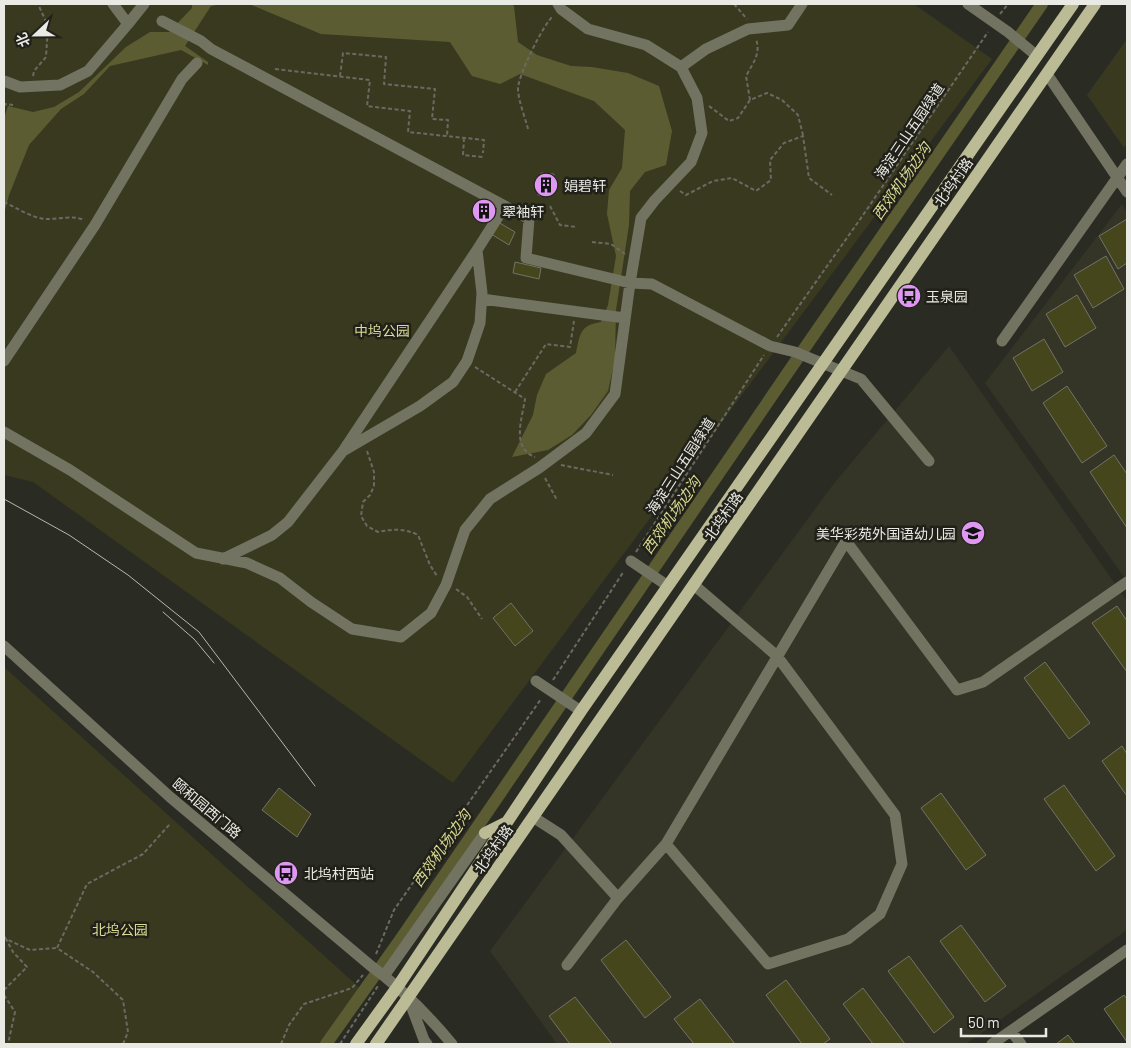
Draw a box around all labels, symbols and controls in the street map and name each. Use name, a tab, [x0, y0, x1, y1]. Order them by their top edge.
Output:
north arrow	[10, 10, 60, 60]
text: 北	[12, 30, 33, 50]
street label: 海淀三山五园绿道	[871, 80, 947, 182]
water label: 西郊机场边沟	[868, 137, 935, 223]
street label: 北坞村路	[930, 154, 976, 210]
building icon: 娟碧轩	[533, 172, 559, 198]
place label: 娟碧轩	[564, 177, 606, 194]
building icon: 翠袖轩	[471, 198, 497, 224]
place label: 翠袖轩	[502, 203, 544, 220]
bus stop icon: 玉泉园	[896, 283, 922, 309]
place label: 玉泉园	[926, 288, 968, 305]
park label: 中坞公园	[354, 322, 410, 339]
street label: 海淀三山五园绿道	[642, 414, 718, 518]
water label: 西郊机场边沟	[638, 471, 705, 557]
street label: 北坞村路	[700, 488, 746, 544]
school or university icon: 美华彩苑外国语幼儿园	[960, 520, 986, 546]
place label: 美华彩苑外国语幼儿园	[816, 525, 956, 542]
street label: 颐和园西门路	[169, 774, 245, 842]
water label: 西郊机场边沟	[408, 804, 475, 890]
street label: 北坞村路	[470, 821, 516, 877]
bus stop icon: 北坞村西站	[273, 860, 299, 886]
place label: 北坞村西站	[304, 865, 374, 882]
park label: 北坞公园	[92, 921, 148, 938]
scale bar	[961, 1006, 1046, 1038]
text: 50 m	[968, 1013, 1000, 1031]

